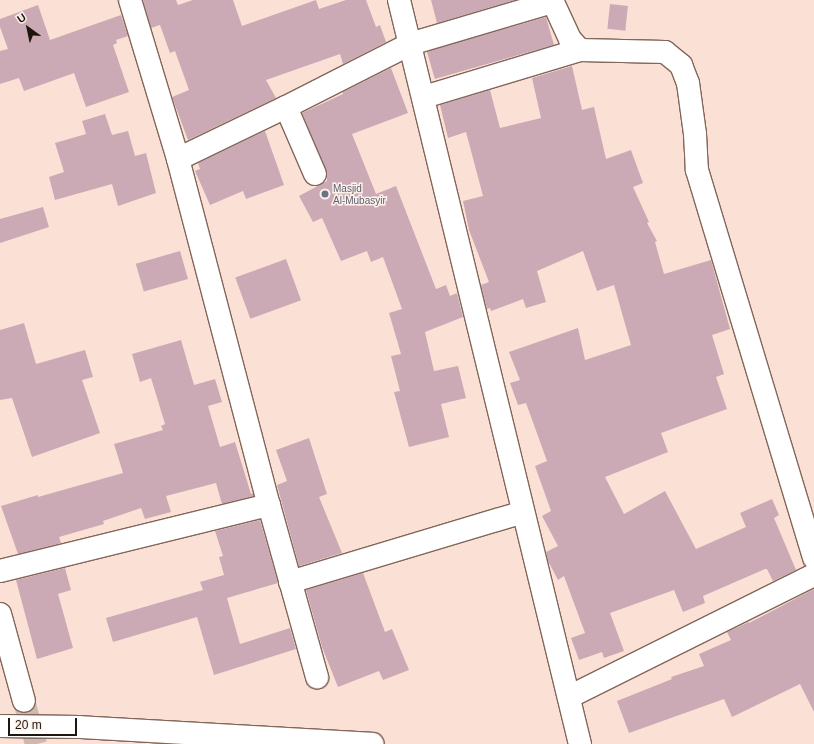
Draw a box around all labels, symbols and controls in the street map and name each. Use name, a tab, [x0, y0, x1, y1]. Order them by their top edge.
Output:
north arrow	[8, 8, 48, 48]
text: U	[15, 11, 28, 25]
place label: Masjid Al-Mubasyir	[333, 182, 386, 206]
marker: Masjid Al-Mubasyir	[320, 189, 330, 199]
scale bar	[10, 710, 79, 736]
text: 20 m	[15, 718, 42, 732]

